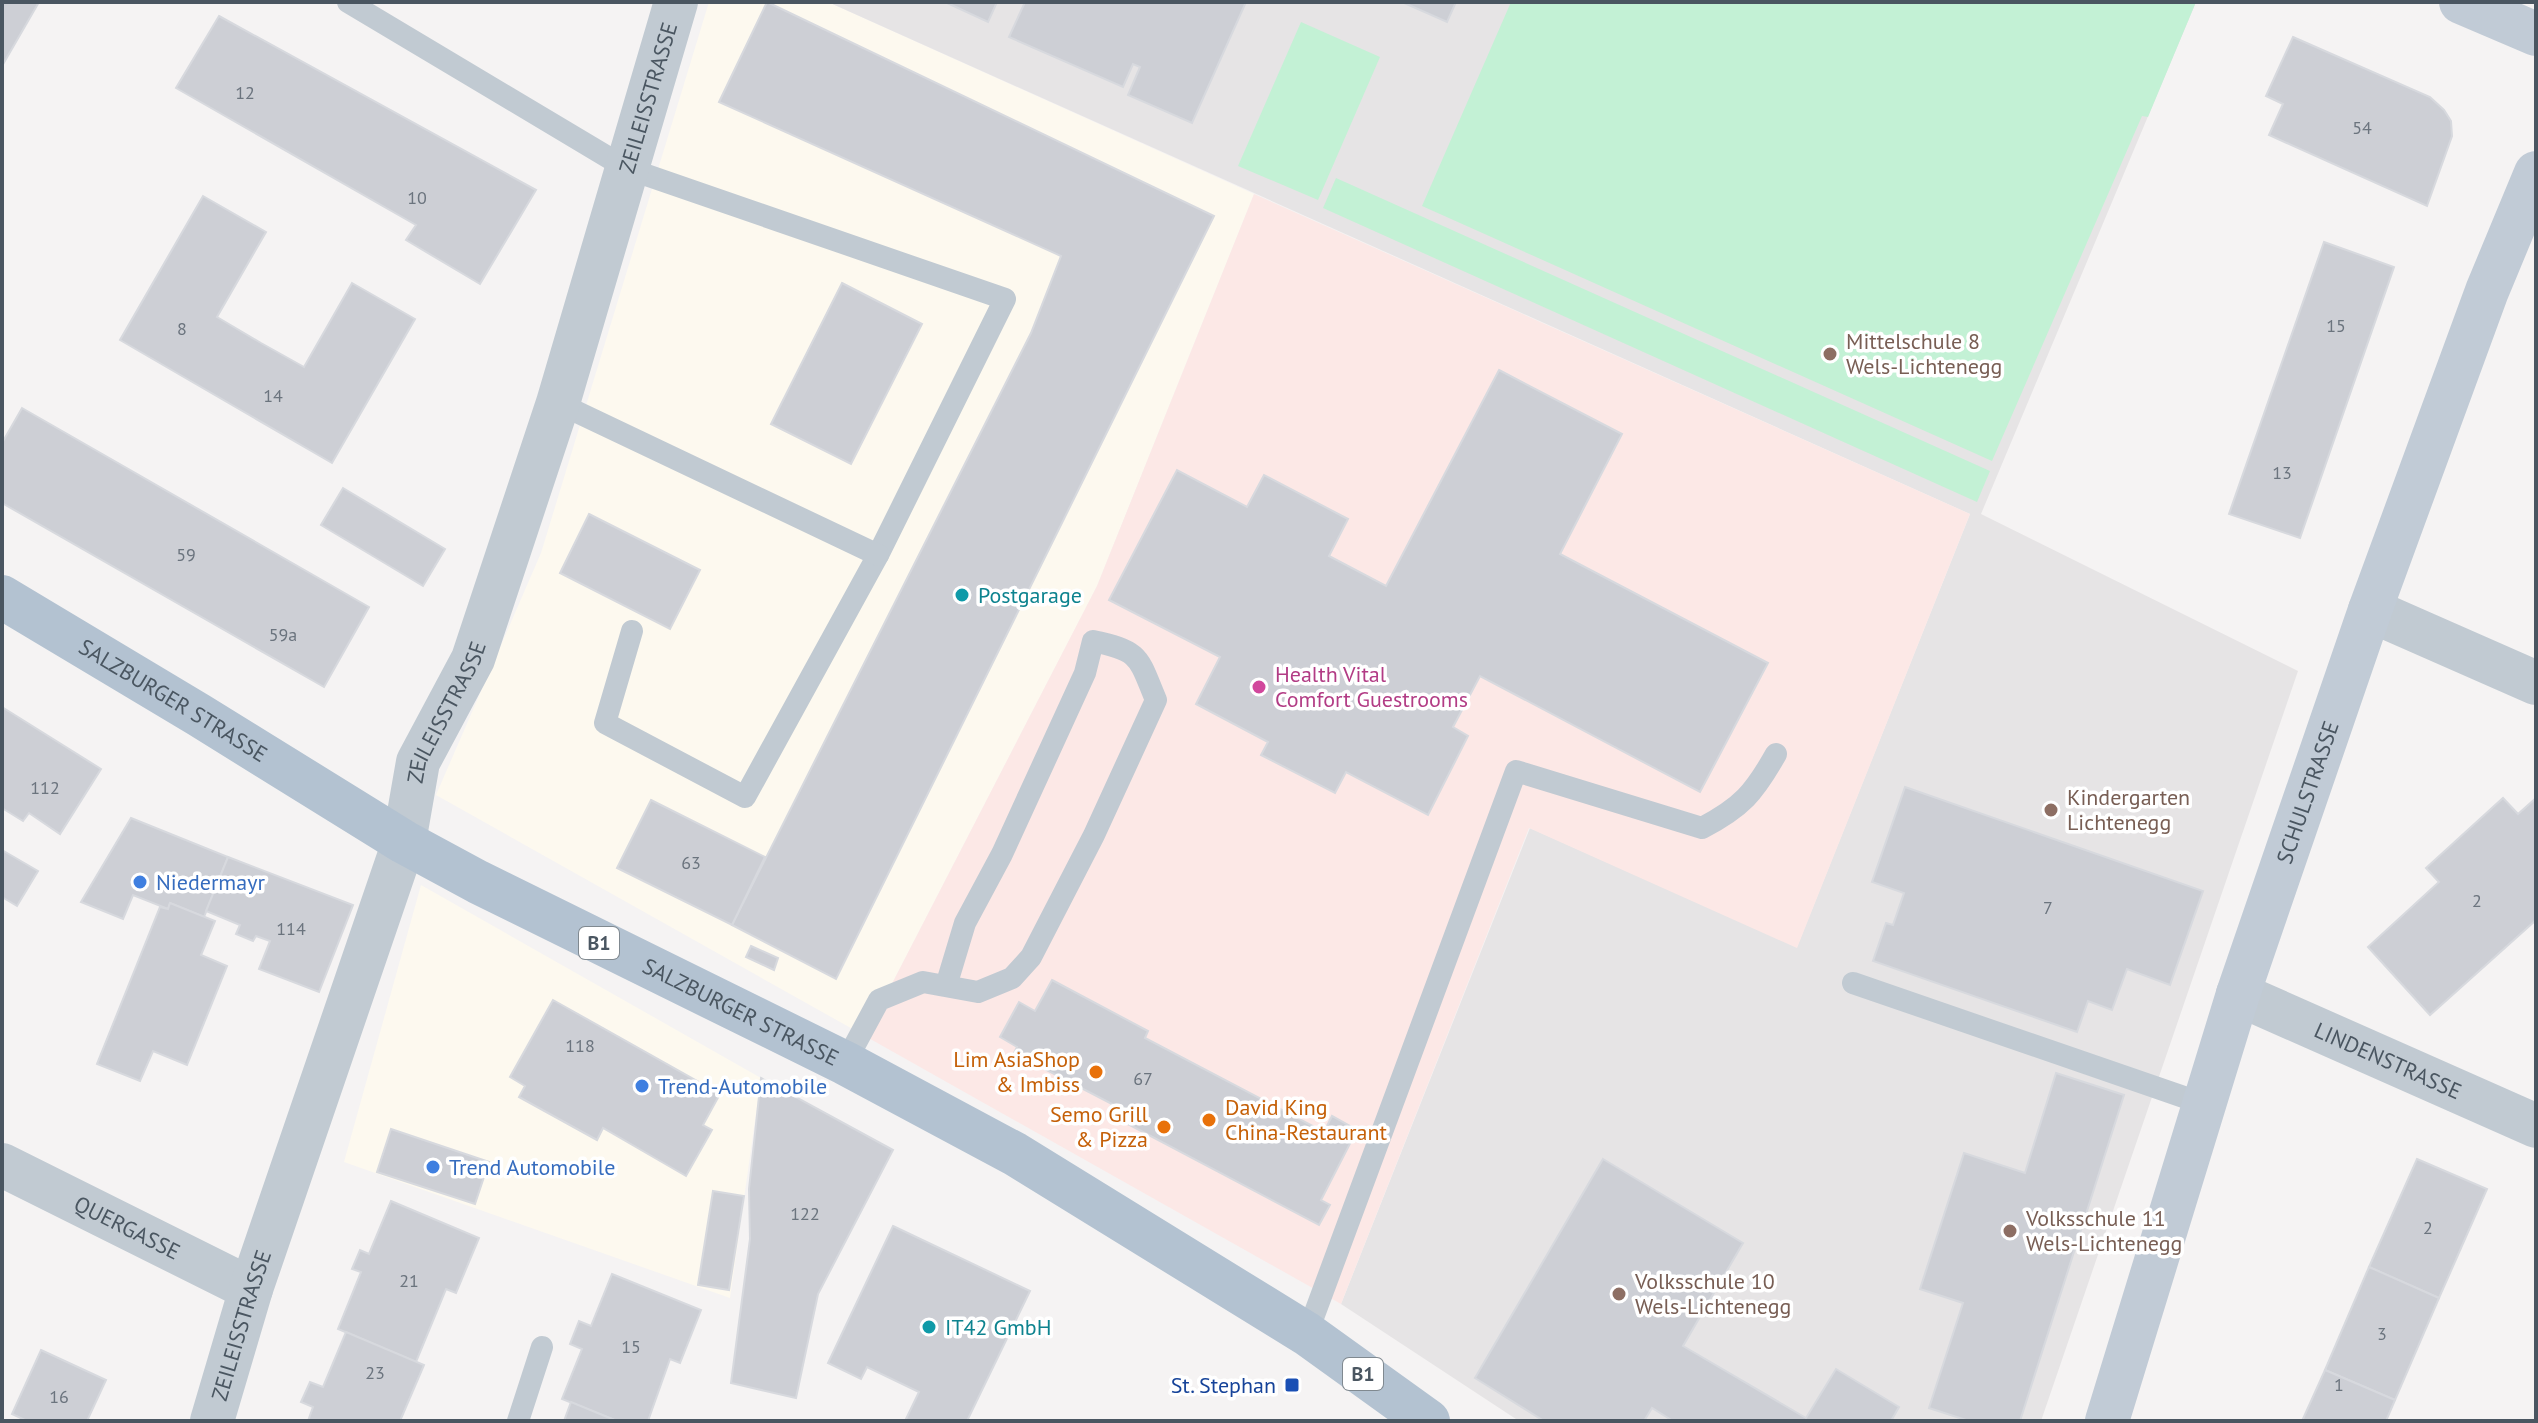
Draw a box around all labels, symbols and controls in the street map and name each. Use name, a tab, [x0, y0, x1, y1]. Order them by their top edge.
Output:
street label: ZEILEISSTRASSE	[612, 19, 683, 177]
house number: 12	[235, 81, 255, 104]
house number: 54	[2352, 116, 2372, 139]
house number: 10	[407, 186, 427, 209]
house number: 15	[2326, 314, 2346, 337]
house number: 8	[177, 317, 187, 340]
place label: Mittelschule 8 Wels-Lichtenegg	[1846, 327, 2002, 380]
marker: Mittelschule 8 Wels-Lichtenegg	[1821, 345, 1839, 363]
house number: 14	[263, 384, 283, 407]
house number: 13	[2272, 461, 2292, 484]
house number: 59	[176, 543, 196, 566]
place label: Postgarage	[978, 581, 1082, 609]
marker: Postgarage	[953, 586, 971, 604]
house number: 59a	[269, 623, 297, 646]
street label: SALZBURGER STRASSE	[74, 632, 273, 768]
street label: ZEILEISSTRASSE	[401, 638, 492, 785]
place label: Health Vital Comfort Guestrooms	[1275, 660, 1468, 713]
marker: Health Vital Comfort Guestrooms	[1250, 678, 1268, 696]
street label: SCHULSTRASSE	[2270, 717, 2345, 867]
house number: 112	[30, 776, 60, 799]
place label: Kindergarten Lichtenegg	[2067, 783, 2190, 836]
marker: Kindergarten Lichtenegg	[2042, 801, 2060, 819]
house number: 63	[681, 851, 701, 874]
place label: Niedermayr	[156, 868, 265, 896]
marker: Niedermayr	[131, 873, 149, 891]
house number: 2	[2472, 889, 2482, 912]
house number: 7	[2043, 896, 2053, 919]
house number: 114	[276, 917, 306, 940]
road number: B1	[579, 927, 619, 959]
street label: SALZBURGER STRASSE	[638, 951, 844, 1072]
street label: LINDENSTRASSE	[2310, 1016, 2466, 1105]
house number: 118	[565, 1034, 595, 1057]
place label: Lim AsiaShop & Imbiss	[953, 1045, 1080, 1098]
marker: Lim AsiaShop & Imbiss	[1087, 1063, 1105, 1081]
house number: 67	[1133, 1067, 1153, 1090]
place label: Trend-Automobile	[658, 1072, 827, 1100]
marker: Trend-Automobile	[633, 1077, 651, 1095]
place label: David King China-Restaurant	[1225, 1093, 1387, 1146]
place label: Semo Grill & Pizza	[1050, 1100, 1149, 1153]
marker: David King China-Restaurant	[1200, 1111, 1218, 1129]
marker: Semo Grill & Pizza	[1155, 1118, 1173, 1136]
place label: Trend Automobile	[449, 1153, 615, 1181]
marker: Trend Automobile	[424, 1158, 442, 1176]
street label: QUERGASSE	[70, 1189, 185, 1266]
house number: 122	[790, 1202, 820, 1225]
place label: Volksschule 11 Wels-Lichtenegg	[2025, 1204, 2182, 1257]
house number: 2	[2423, 1216, 2433, 1239]
marker: Volksschule 11 Wels-Lichtenegg	[2001, 1222, 2019, 1240]
street label: ZEILEISSTRASSE	[205, 1246, 277, 1404]
place label: Volksschule 10 Wels-Lichtenegg	[1634, 1267, 1791, 1320]
house number: 21	[399, 1269, 419, 1292]
marker: Volksschule 10 Wels-Lichtenegg	[1610, 1285, 1628, 1303]
place label: IT42 GmbH	[945, 1313, 1051, 1341]
marker: IT42 GmbH	[920, 1318, 938, 1336]
house number: 3	[2377, 1322, 2387, 1345]
house number: 15	[621, 1335, 641, 1358]
road number: B1	[1343, 1358, 1383, 1390]
house number: 23	[365, 1361, 385, 1384]
place label: St. Stephan	[1171, 1371, 1276, 1399]
house number: 1	[2334, 1373, 2344, 1396]
marker: St. Stephan	[1283, 1376, 1301, 1394]
house number: 16	[49, 1385, 69, 1408]

